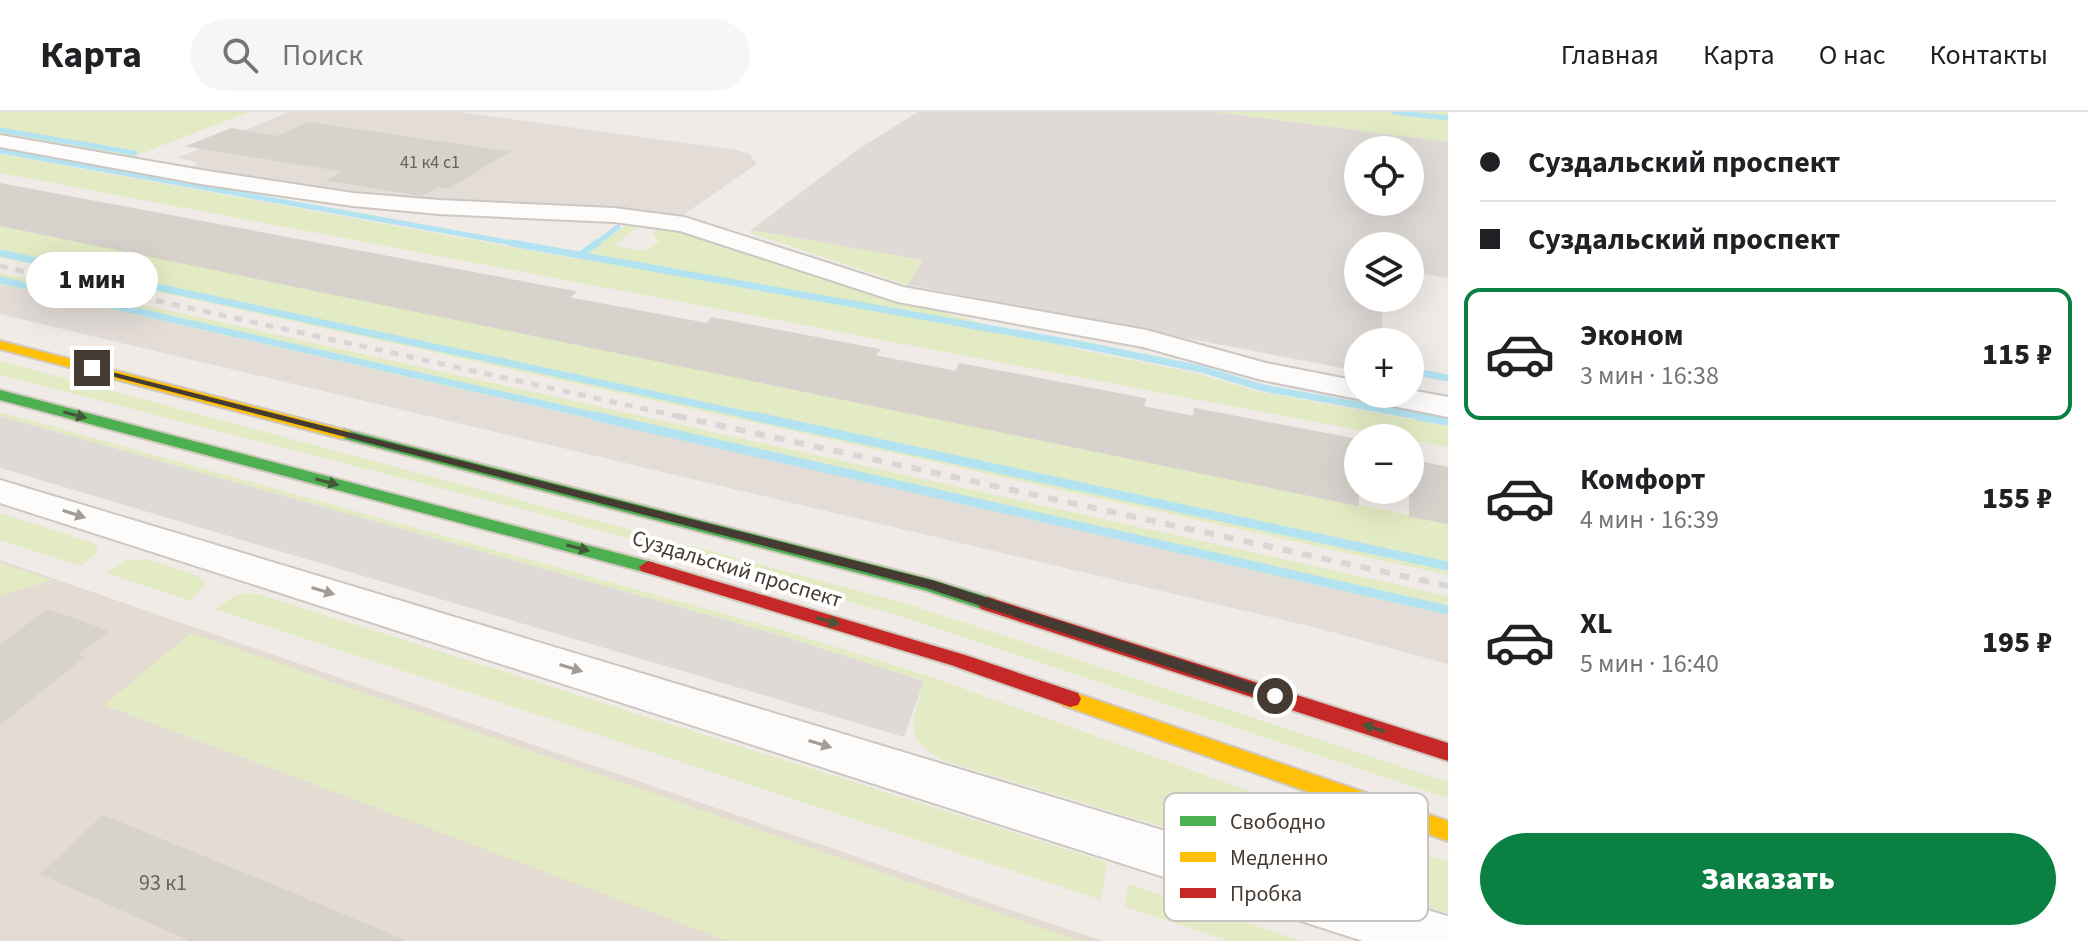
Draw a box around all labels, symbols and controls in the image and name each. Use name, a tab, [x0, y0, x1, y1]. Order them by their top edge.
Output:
search box	[190, 19, 750, 91]
text: Карта	[40, 28, 142, 82]
icon: search	[218, 33, 262, 77]
text: Поиск	[282, 34, 363, 77]
text: Главная	[1561, 35, 1659, 75]
text: Карта	[1703, 35, 1775, 75]
text: О нас	[1819, 35, 1886, 75]
text: Контакты	[1930, 35, 2048, 75]
map controls	[1344, 136, 1424, 504]
button: locate	[1344, 136, 1424, 216]
text: Суздальский проспект	[1528, 141, 1840, 184]
house number: 41 к4 с1	[400, 150, 460, 175]
text: Суздальский проспект	[1528, 218, 1840, 261]
button: layers	[1344, 232, 1424, 312]
callout: 1 мин	[26, 252, 158, 308]
text: 1 мин	[59, 261, 125, 298]
text: Эконом	[1580, 314, 1684, 357]
icon: car	[1484, 318, 1556, 390]
button: +	[1344, 328, 1424, 408]
text: 115 ₽	[1982, 333, 2052, 376]
route end	[74, 350, 110, 386]
text: 3 мин · 16:38	[1580, 357, 1719, 394]
one-way arrow	[63, 410, 88, 422]
button: −	[1344, 424, 1424, 504]
text: Комфорт	[1580, 458, 1706, 501]
icon: car	[1484, 462, 1556, 534]
one-way arrow	[314, 476, 339, 488]
text: 155 ₽	[1982, 477, 2052, 520]
text: 4 мин · 16:39	[1580, 501, 1719, 538]
one-way arrow	[63, 508, 87, 521]
street label: Суздальский проспект	[628, 522, 846, 616]
one-way arrow	[566, 543, 591, 555]
one-way arrow	[311, 585, 335, 598]
text: XL	[1580, 602, 1613, 645]
icon: car	[1484, 606, 1556, 678]
one-way arrow	[816, 615, 840, 628]
text: 195 ₽	[1982, 621, 2052, 664]
text: 5 мин · 16:40	[1580, 645, 1719, 682]
one-way arrow	[560, 662, 584, 674]
route start	[1257, 678, 1293, 714]
one-way arrow	[1361, 721, 1385, 733]
one-way arrow	[808, 738, 832, 751]
legend	[1164, 793, 1428, 921]
text: Свободно	[1230, 806, 1326, 838]
button: Заказать	[1480, 833, 2056, 925]
text: Медленно	[1230, 842, 1328, 874]
house number: 93 к1	[139, 867, 187, 899]
text: Пробка	[1230, 878, 1302, 910]

